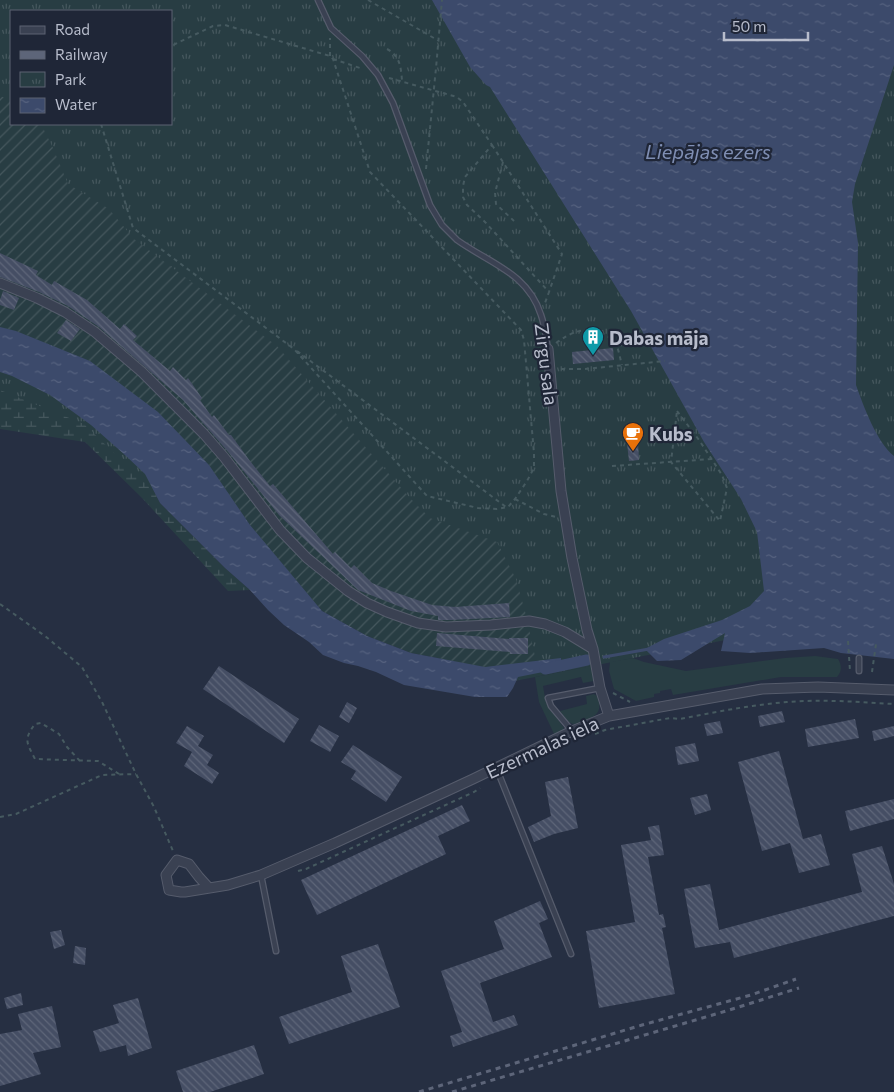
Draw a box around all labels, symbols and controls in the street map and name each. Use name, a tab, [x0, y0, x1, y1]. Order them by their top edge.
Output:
legend	[10, 10, 172, 125]
scale bar	[724, 10, 808, 42]
text: 50 m	[732, 17, 766, 35]
text: Road	[55, 20, 90, 38]
text: Railway	[55, 45, 108, 63]
text: Park	[55, 70, 86, 88]
text: Water	[55, 95, 97, 113]
water label: Liepājas ezers	[645, 139, 771, 163]
street label: Zirgu sala	[531, 321, 563, 407]
building icon: Dabas māja	[581, 325, 605, 356]
place label: Dabas māja	[609, 326, 708, 349]
cafe icon: Kubs	[621, 421, 645, 452]
place label: Kubs	[649, 422, 693, 445]
street label: Ezermalas iela	[482, 711, 602, 783]

